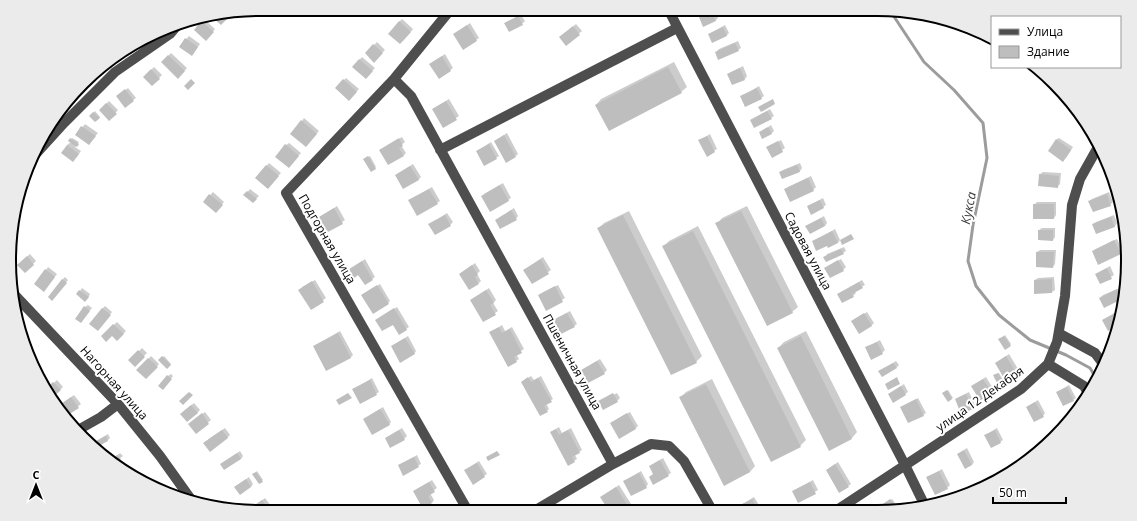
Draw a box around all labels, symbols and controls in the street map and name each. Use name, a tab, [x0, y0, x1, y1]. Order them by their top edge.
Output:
legend	[991, 16, 1121, 68]
text: Улица	[1027, 23, 1063, 40]
text: Здание	[1027, 43, 1070, 60]
water label: Кукса	[956, 190, 980, 226]
street label: Подгорная улица	[295, 191, 360, 287]
street label: Садовая улица	[781, 209, 836, 293]
street label: Пшеничная улица	[539, 311, 606, 413]
street label: Нагорная улица	[77, 342, 152, 423]
street label: улица 12 Декабря	[932, 362, 1027, 435]
north arrow	[16, 465, 56, 505]
text: С	[32, 467, 40, 482]
scale bar	[993, 479, 1066, 505]
text: 50 m	[999, 484, 1027, 501]

